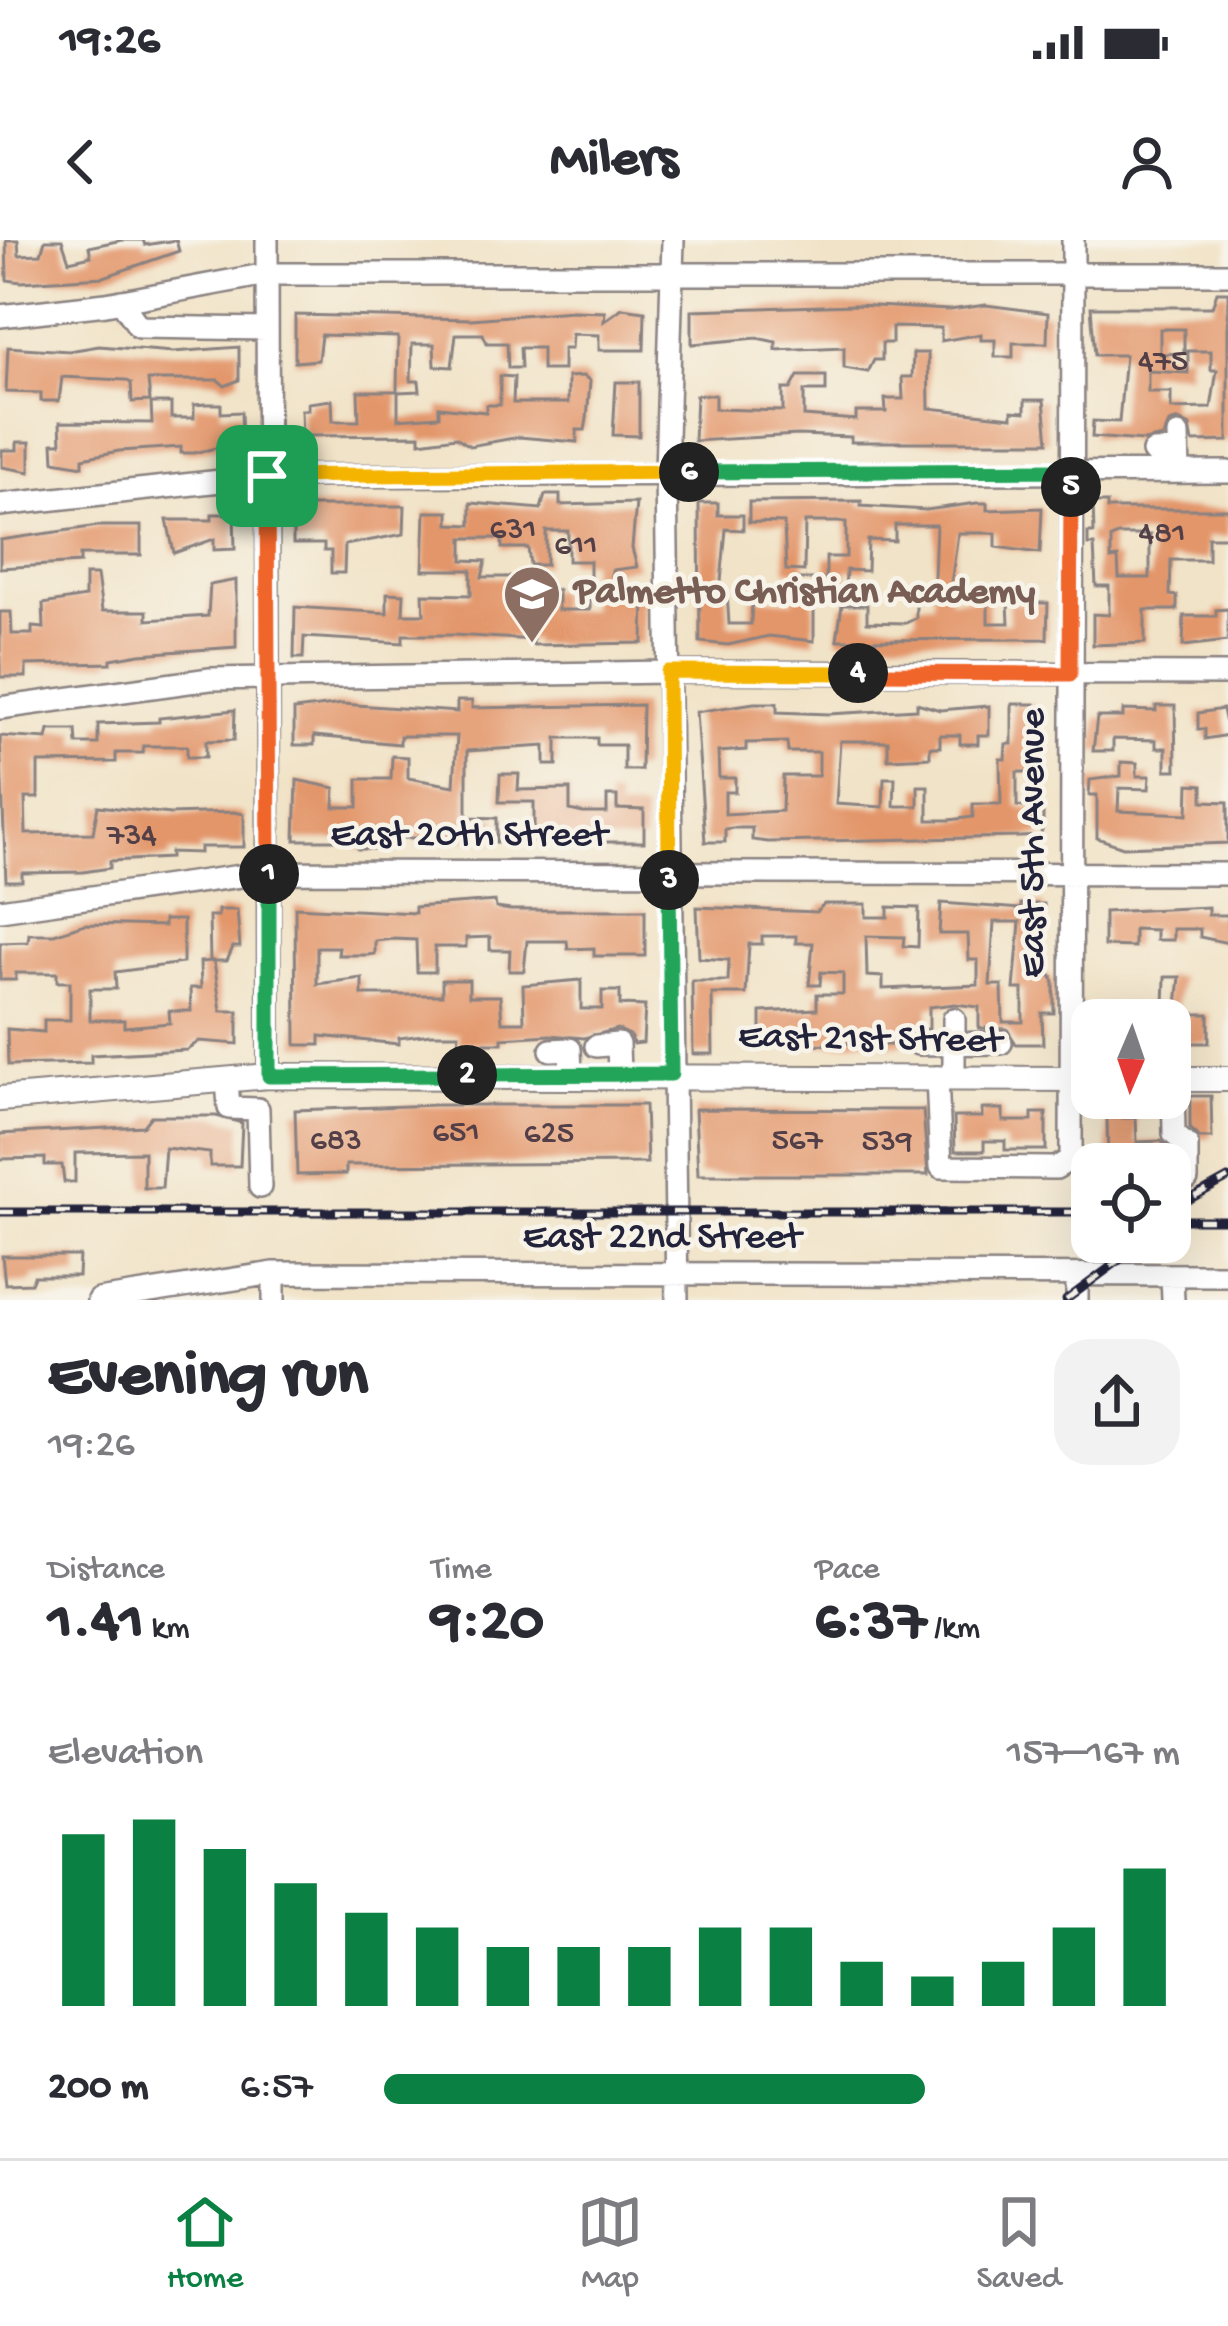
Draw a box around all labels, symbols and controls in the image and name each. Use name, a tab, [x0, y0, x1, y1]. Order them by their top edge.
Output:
text: 19:26	[60, 16, 160, 69]
icon: back	[48, 129, 114, 195]
icon: person	[1114, 129, 1180, 195]
text: Milers	[550, 130, 678, 194]
house number: 475	[1138, 344, 1188, 382]
pin	[216, 425, 318, 527]
pin: 6	[659, 442, 719, 502]
icon: arrive	[234, 443, 300, 509]
text: 6	[681, 453, 697, 491]
pin: 5	[1041, 457, 1101, 517]
text: 5	[1062, 468, 1080, 506]
house number: 631	[489, 512, 537, 550]
house number: 481	[1138, 516, 1186, 554]
house number: 611	[554, 528, 598, 566]
school or university icon: Palmetto Christian Academy	[501, 563, 563, 645]
place label: Palmetto Christian Academy	[572, 571, 1036, 617]
pin: 4	[828, 643, 888, 703]
text: 4	[850, 654, 866, 692]
street label: East 5th Avenue	[1012, 707, 1058, 978]
street label: East 20th Street	[331, 814, 610, 860]
house number: 734	[106, 818, 157, 856]
pin: 1	[239, 844, 299, 904]
pin: 3	[639, 850, 699, 910]
text: 1	[262, 855, 276, 893]
text: 3	[660, 861, 678, 899]
north arrow	[1071, 999, 1191, 1119]
map controls	[1071, 999, 1191, 1263]
street label: East 21st Street	[738, 1016, 1005, 1066]
pin: 2	[437, 1045, 497, 1105]
text: 2	[459, 1056, 475, 1094]
house number: 651	[432, 1115, 480, 1153]
house number: 625	[524, 1116, 574, 1154]
house number: 683	[310, 1123, 362, 1161]
house number: 567	[771, 1123, 823, 1161]
house number: 539	[861, 1124, 913, 1162]
button: locate	[1071, 1143, 1191, 1263]
street label: East 22nd Street	[523, 1216, 804, 1262]
button: share	[1054, 1339, 1180, 1465]
text: Evening run	[48, 1340, 368, 1418]
text: 19:26	[48, 1424, 134, 1470]
text: Distance	[48, 1552, 165, 1590]
text: Time	[431, 1552, 492, 1590]
text: Pace	[815, 1552, 879, 1590]
text: 1.41	[48, 1590, 144, 1660]
text: 9:20	[431, 1590, 544, 1660]
text: 6:37	[815, 1590, 926, 1660]
text: km	[144, 1611, 190, 1649]
text: /km	[926, 1611, 980, 1649]
text: Elevation	[48, 1732, 203, 1778]
text: 157–167 m	[1007, 1732, 1180, 1778]
text: 200 m	[48, 2066, 148, 2112]
text: 6:57	[240, 2066, 313, 2112]
tab: Home	[167, 2189, 243, 2299]
tab: Map	[577, 2189, 643, 2299]
tab: Saved	[977, 2189, 1061, 2299]

